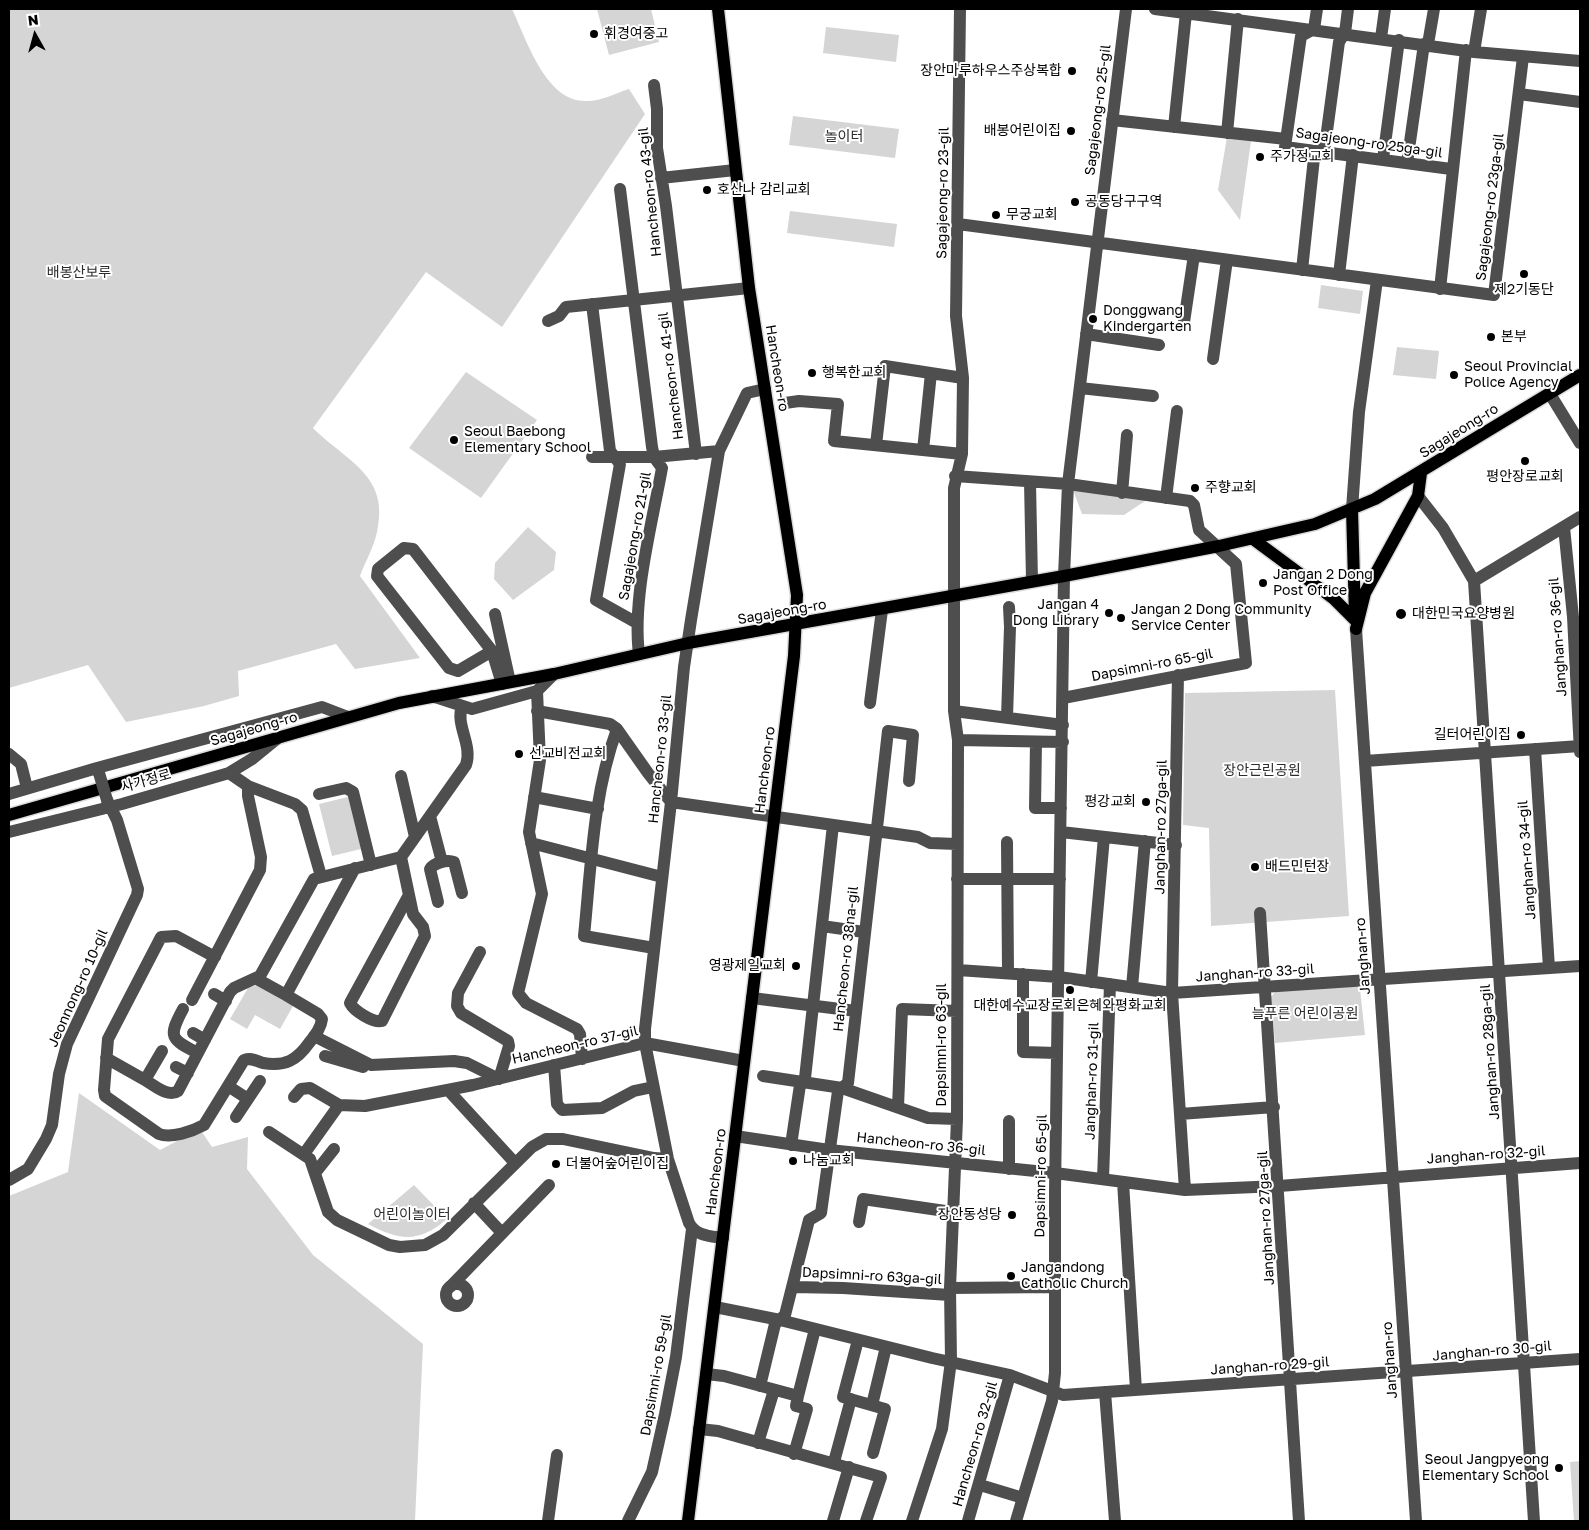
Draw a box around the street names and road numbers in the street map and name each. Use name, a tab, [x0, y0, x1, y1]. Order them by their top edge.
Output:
street label: Sagajeong-ro 25-gil	[1082, 44, 1114, 176]
street label: Sagajeong-ro 25ga-gil	[1294, 124, 1444, 162]
street label: Hancheon-ro 43-gil	[635, 126, 665, 258]
street label: Sagajeong-ro 23-gil	[933, 127, 953, 259]
street label: Sagajeong-ro 23ga-gil	[1473, 132, 1507, 282]
street label: Hancheon-ro 41-gil	[655, 311, 687, 441]
street label: Hancheon-ro	[762, 323, 792, 413]
street label: Sagajeong-ro	[1416, 400, 1502, 462]
street label: Sagajeong-ro 21-gil	[615, 470, 655, 602]
street label: Janghan-ro 36-gil	[1545, 577, 1571, 697]
street label: Sagajeong-ro	[736, 596, 828, 628]
street label: Dapsimni-ro 65-gil	[1090, 645, 1214, 685]
street label: Hancheon-ro 33-gil	[645, 694, 675, 824]
street label: Sagajeong-ro	[208, 709, 300, 749]
street label: Hancheon-ro	[751, 726, 779, 814]
street label: Janghan-ro 27ga-gil	[1151, 759, 1171, 895]
street label: 사가정로	[119, 766, 173, 796]
street label: Janghan-ro 34-gil	[1514, 800, 1540, 920]
street label: Hancheon-ro 38na-gil	[830, 885, 862, 1033]
street label: Janghan-ro	[1352, 917, 1374, 995]
street label: Jeonnong-ro 10-gil	[44, 926, 112, 1050]
street label: Janghan-ro 33-gil	[1195, 960, 1315, 986]
street label: Dapsimni-ro 63-gil	[934, 983, 950, 1107]
street label: Janghan-ro 28ga-gil	[1477, 984, 1503, 1120]
street label: Hancheon-ro 37-gil	[510, 1022, 640, 1068]
street label: Janghan-ro 31-gil	[1082, 1022, 1102, 1140]
street label: Dapsimni-ro 65-gil	[1032, 1114, 1050, 1238]
street label: Hancheon-ro	[702, 1128, 730, 1216]
street label: Hancheon-ro 36-gil	[856, 1129, 986, 1159]
street label: Janghan-ro 32-gil	[1426, 1142, 1546, 1168]
street label: Janghan-ro 27ga-gil	[1254, 1150, 1278, 1286]
street label: Dapsimni-ro 63ga-gil	[802, 1264, 942, 1288]
street label: Dapsimni-ro 59-gil	[637, 1313, 675, 1437]
street label: Janghan-ro	[1379, 1321, 1401, 1399]
street label: Janghan-ro 30-gil	[1432, 1337, 1552, 1365]
street label: Janghan-ro 29-gil	[1210, 1353, 1330, 1379]
street label: Hancheon-ro 32-gil	[949, 1379, 1001, 1509]

